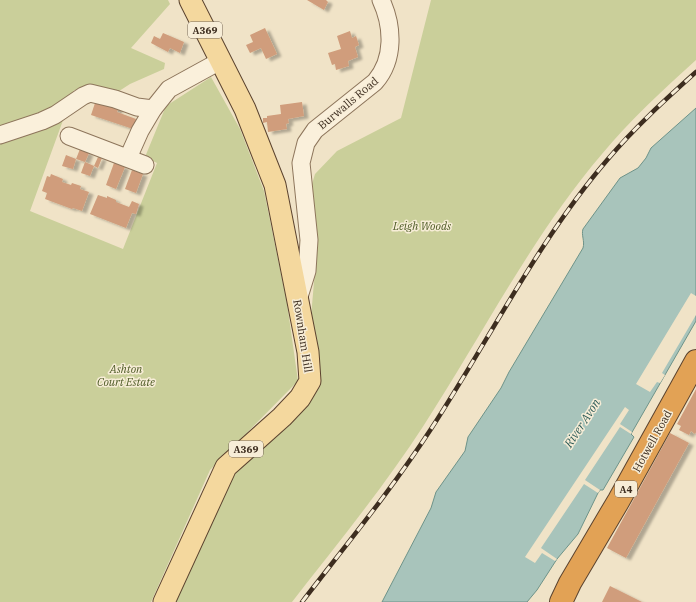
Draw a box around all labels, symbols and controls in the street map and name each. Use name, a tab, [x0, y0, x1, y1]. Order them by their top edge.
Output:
road number: A369	[188, 22, 222, 38]
street label: Burwalls Road	[315, 73, 381, 132]
park label: Leigh Woods	[392, 219, 452, 233]
street label: Rownham Hill	[290, 299, 316, 373]
park label: Ashton Court Estate	[97, 362, 155, 389]
water label: River Avon	[560, 396, 603, 451]
street label: Hotwell Road	[629, 407, 675, 474]
road number: A369	[229, 441, 263, 457]
road number: A4	[615, 481, 637, 497]

